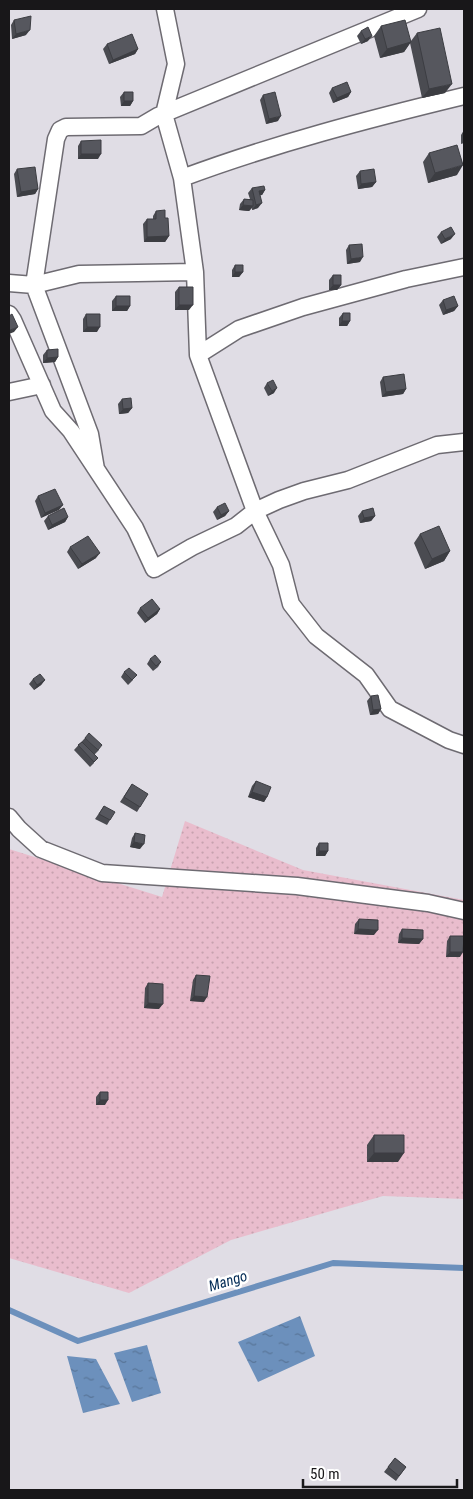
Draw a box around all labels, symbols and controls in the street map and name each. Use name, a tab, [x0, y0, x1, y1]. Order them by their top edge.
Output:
water label: Mango	[206, 1267, 250, 1295]
scale bar	[303, 1456, 457, 1488]
text: 50 m	[310, 1465, 340, 1483]

